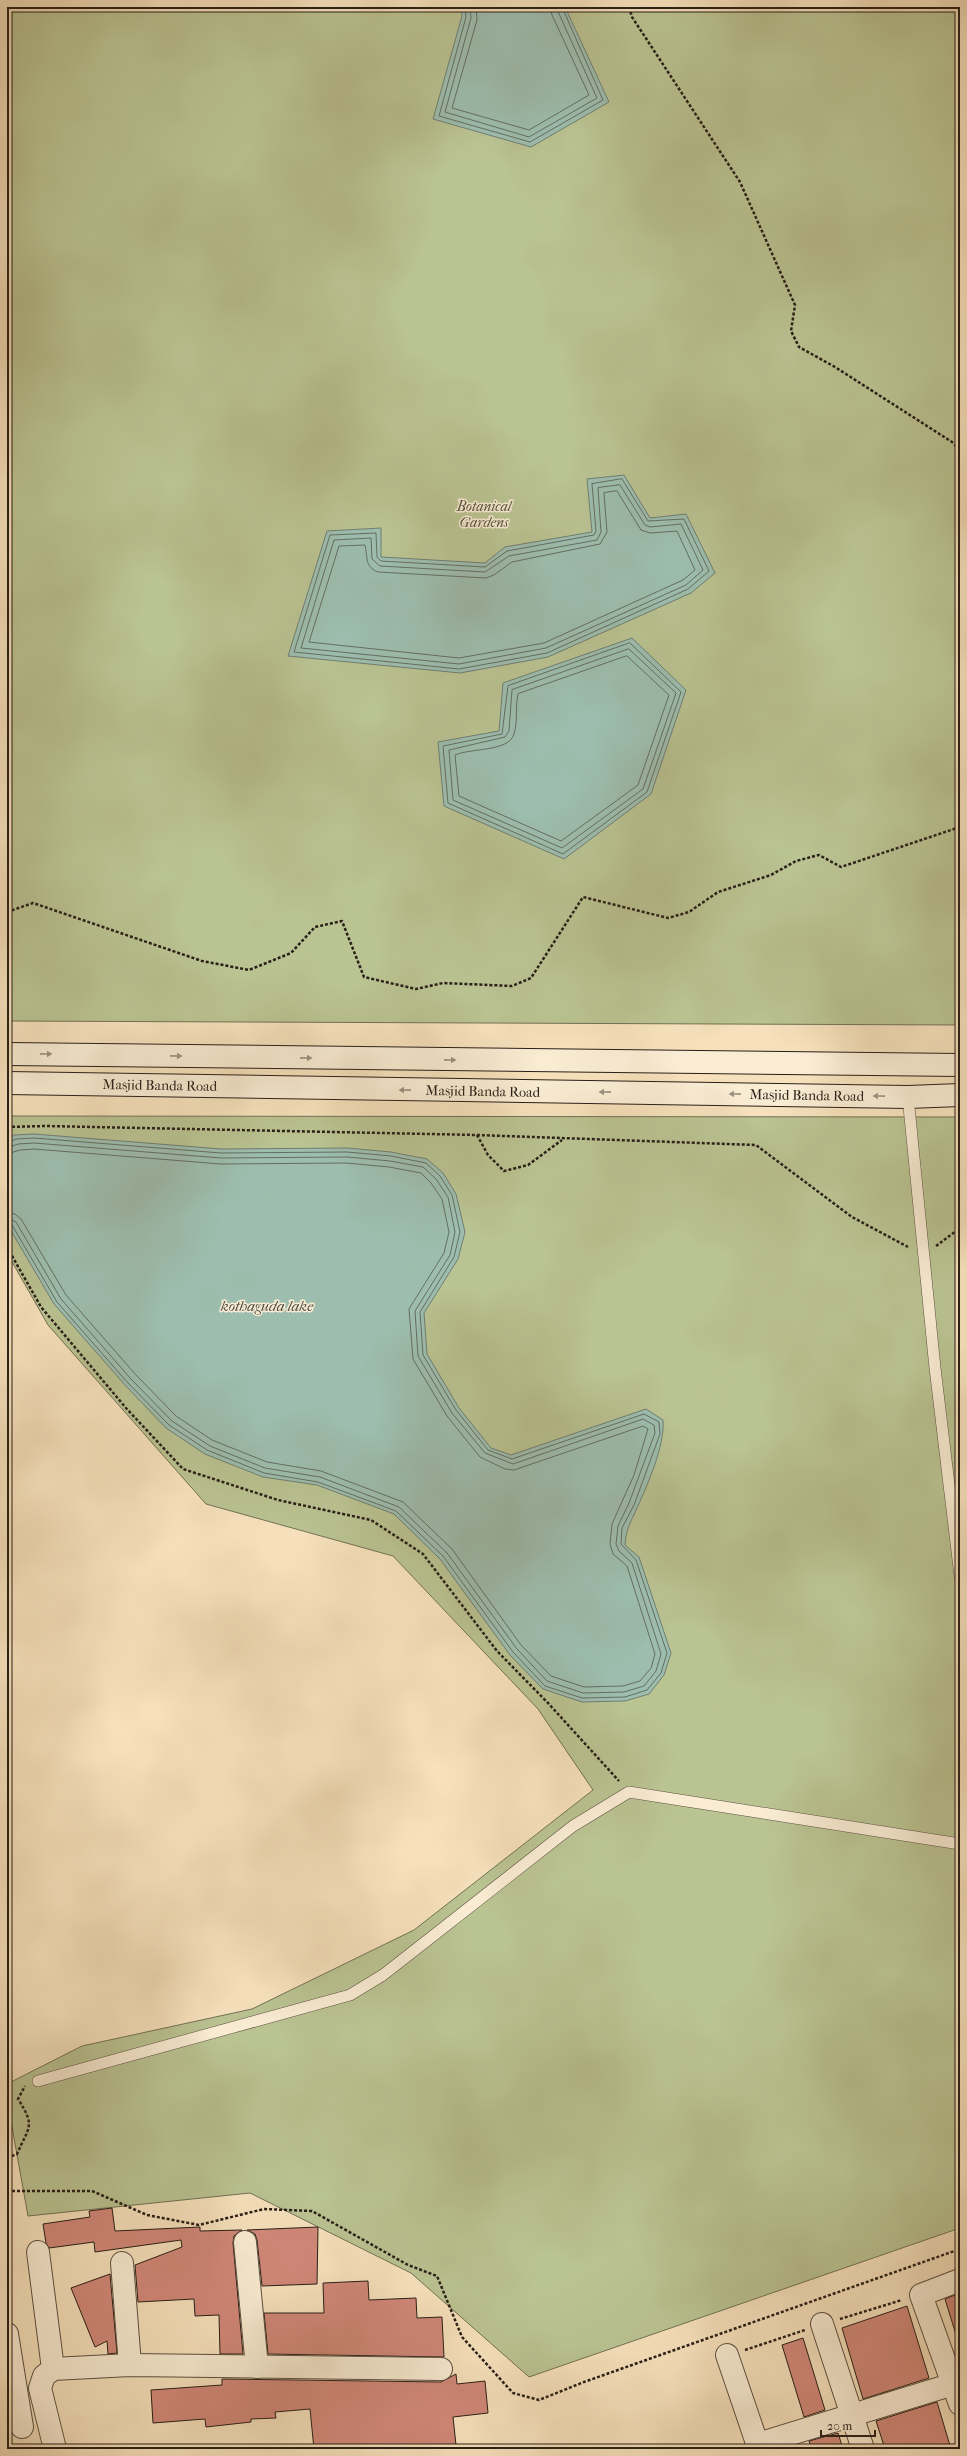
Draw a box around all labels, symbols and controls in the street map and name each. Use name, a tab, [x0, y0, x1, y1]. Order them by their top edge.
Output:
park label: Botanical Gardens	[456, 498, 513, 531]
one-way arrow	[40, 1051, 53, 1057]
one-way arrow	[170, 1053, 183, 1059]
one-way arrow	[300, 1055, 313, 1061]
one-way arrow	[444, 1057, 457, 1063]
street label: Masjid Banda Road	[103, 1076, 218, 1095]
street label: Masjid Banda Road	[426, 1082, 541, 1101]
street label: Masjid Banda Road	[750, 1086, 865, 1105]
one-way arrow	[398, 1087, 411, 1093]
one-way arrow	[599, 1089, 611, 1096]
one-way arrow	[728, 1091, 741, 1097]
one-way arrow	[873, 1093, 885, 1100]
water label: kothaguda lake	[220, 1297, 314, 1315]
scale bar	[821, 2412, 875, 2438]
text: 20 m	[827, 2419, 852, 2433]

